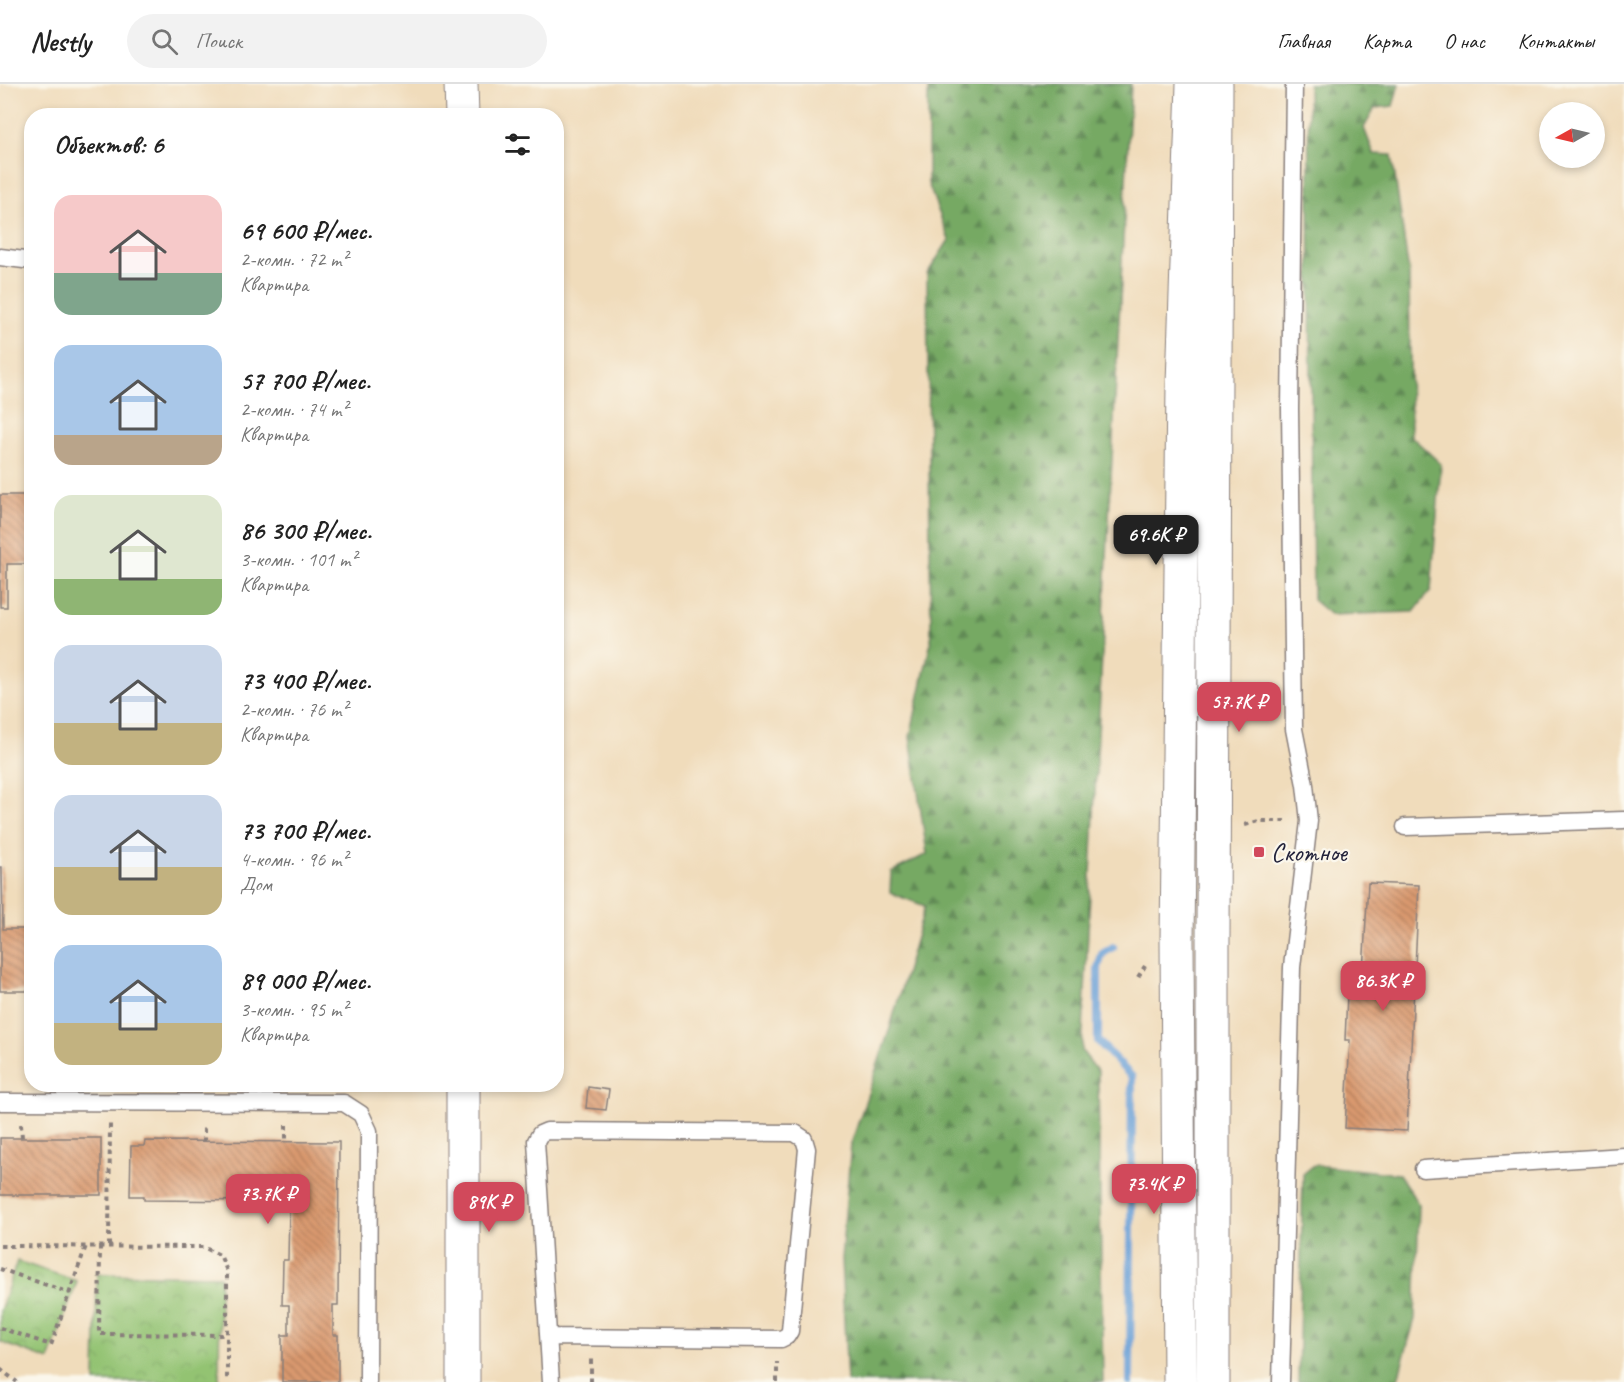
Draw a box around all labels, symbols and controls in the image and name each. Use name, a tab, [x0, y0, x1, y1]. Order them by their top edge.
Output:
search box	[127, 14, 547, 68]
text: Nestly	[30, 24, 91, 59]
icon: search	[148, 25, 181, 58]
text: Поиск	[196, 27, 242, 55]
text: Главная	[1277, 28, 1330, 54]
text: Карта	[1363, 28, 1411, 54]
text: О нас	[1444, 28, 1485, 54]
text: Контакты	[1518, 28, 1594, 54]
north arrow	[1539, 102, 1605, 168]
map controls	[1539, 102, 1605, 168]
text: Объектов: 6	[54, 128, 163, 161]
icon: filters	[501, 128, 534, 161]
text: 69 600 ₽/мес.	[240, 214, 372, 247]
icon: home	[102, 219, 174, 291]
text: 2-комн. · 72 m²	[240, 247, 348, 272]
text: Квартира	[240, 272, 308, 297]
text: 57 700 ₽/мес.	[240, 364, 370, 397]
icon: home	[102, 369, 174, 441]
text: 2-комн. · 74 m²	[240, 397, 348, 422]
text: Квартира	[240, 422, 308, 447]
text: 86 300 ₽/мес.	[240, 514, 371, 547]
pin: 69.6K ₽	[1101, 515, 1211, 566]
icon: home	[102, 519, 174, 591]
text: 69.6K ₽	[1128, 522, 1184, 547]
text: 3-комн. · 101 m²	[240, 547, 357, 572]
text: Квартира	[240, 572, 308, 597]
text: 73 400 ₽/мес.	[240, 664, 371, 697]
icon: home	[102, 669, 174, 741]
pin: 57.7K ₽	[1184, 682, 1294, 733]
text: 57.7K ₽	[1211, 689, 1267, 714]
text: 2-комн. · 76 m²	[240, 697, 348, 722]
text: Квартира	[240, 722, 308, 747]
text: 73 700 ₽/мес.	[240, 814, 371, 847]
icon: home	[102, 819, 174, 891]
place label: Скотное	[1271, 836, 1348, 869]
marker: Скотное	[1252, 845, 1266, 859]
text: 4-комн. · 96 m²	[240, 847, 348, 872]
text: Дом	[240, 872, 272, 897]
pin: 86.3K ₽	[1328, 961, 1438, 1012]
text: 89 000 ₽/мес.	[240, 964, 371, 997]
text: 86.3K ₽	[1355, 968, 1411, 993]
icon: home	[102, 969, 174, 1041]
text: 3-комн. · 95 m²	[240, 997, 348, 1022]
text: Квартира	[240, 1022, 308, 1047]
pin: 73.4K ₽	[1099, 1164, 1209, 1215]
text: 73.4K ₽	[1126, 1171, 1182, 1196]
pin: 73.7K ₽	[213, 1174, 323, 1225]
text: 73.7K ₽	[240, 1181, 296, 1206]
pin: 89K ₽	[447, 1182, 531, 1233]
text: 89K ₽	[467, 1189, 511, 1214]

